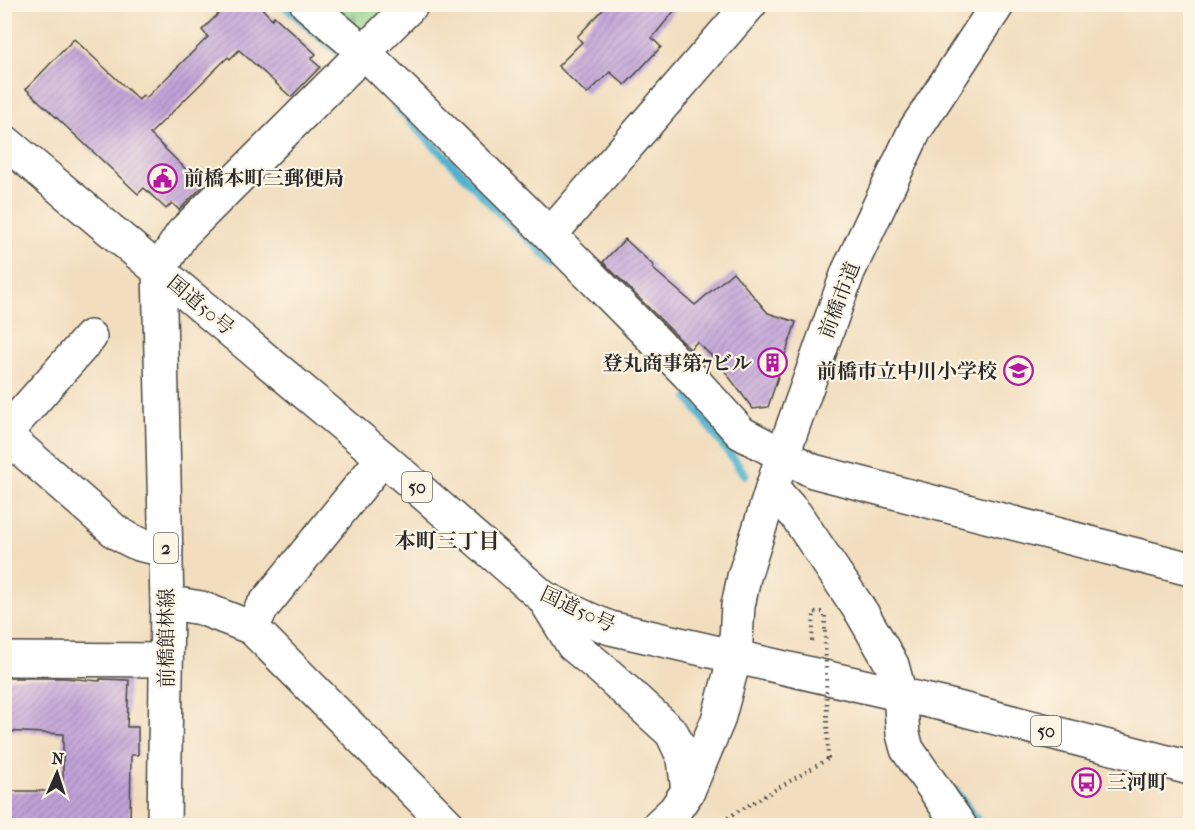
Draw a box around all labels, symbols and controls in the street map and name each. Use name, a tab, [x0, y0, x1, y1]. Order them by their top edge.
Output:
public building icon: 前橋本町三郵便局	[147, 162, 179, 194]
place label: 前橋本町三郵便局	[184, 167, 344, 190]
street label: 前橋市道	[814, 259, 865, 342]
street label: 国道50号	[163, 271, 239, 340]
building icon: 登丸商事第7ビル	[757, 347, 789, 379]
place label: 登丸商事第7ビル	[602, 352, 752, 375]
school or university icon: 前橋市立中川小学校	[1002, 355, 1034, 387]
place label: 前橋市立中川小学校	[817, 360, 997, 383]
road number: 50	[402, 472, 432, 502]
district label: 本町三丁目	[395, 529, 500, 553]
road number: 2	[154, 533, 178, 563]
street label: 国道50号	[537, 582, 619, 637]
street label: 前橋館林線	[155, 588, 178, 688]
road number: 50	[1031, 716, 1061, 746]
north arrow	[27, 743, 87, 803]
text: N	[51, 749, 65, 768]
bus stop icon: 三河町	[1070, 766, 1102, 798]
place label: 三河町	[1107, 771, 1168, 794]

